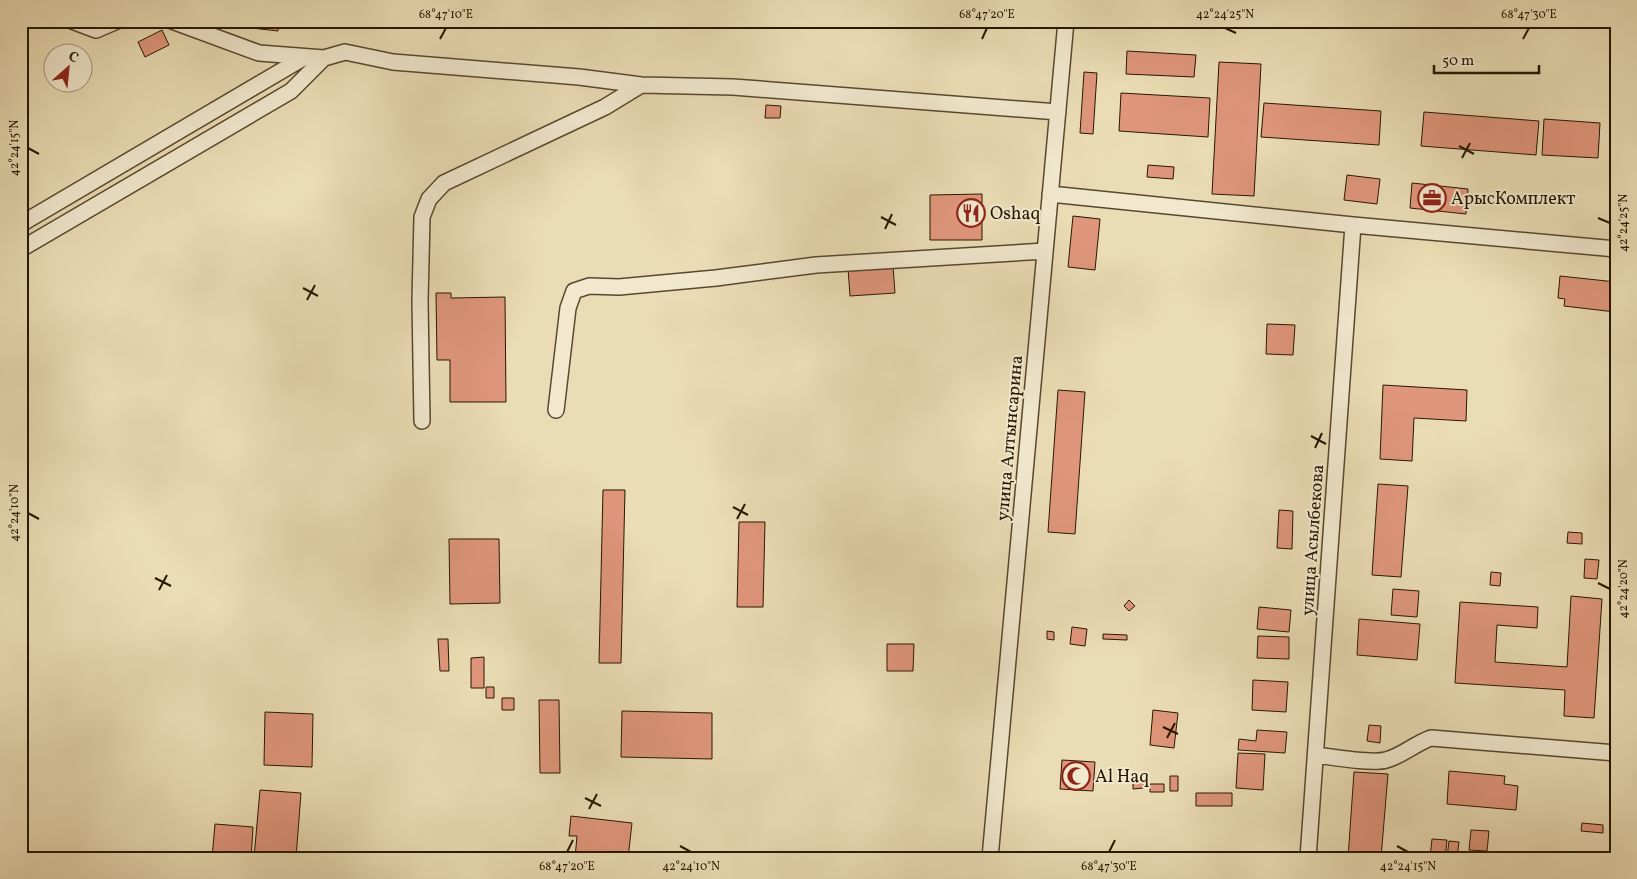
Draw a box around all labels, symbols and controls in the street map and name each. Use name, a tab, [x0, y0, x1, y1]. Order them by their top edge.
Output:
text: 68°47'10"E	[419, 7, 473, 23]
text: 68°47'20"E	[959, 7, 1015, 23]
text: 42°24'25"N	[1196, 7, 1254, 23]
text: 68°47'30"E	[1501, 7, 1557, 23]
north arrow	[42, 42, 92, 92]
scale bar	[1434, 42, 1540, 74]
text: С	[65, 47, 82, 68]
text: 50 m	[1442, 51, 1474, 72]
text: 42°24'15"N	[7, 120, 23, 176]
office icon: АрысКомплект	[1417, 183, 1447, 213]
place label: АрысКомплект	[1451, 187, 1575, 212]
text: 42°24'25"N	[1616, 194, 1632, 252]
restaurant icon: Oshaq	[956, 198, 986, 228]
place label: Oshaq	[990, 202, 1041, 227]
street label: улица Алтынсарина	[991, 354, 1030, 522]
street label: улица Асылбекова	[1296, 464, 1331, 617]
text: 42°24'10"N	[7, 484, 23, 542]
text: 42°24'20"N	[1616, 559, 1632, 619]
mosque icon: Al Haq	[1061, 761, 1091, 791]
place label: Al Haq	[1095, 765, 1149, 790]
text: 68°47'20"E	[539, 859, 595, 875]
text: 42°24'10"N	[662, 859, 720, 875]
text: 68°47'30"E	[1081, 859, 1137, 875]
text: 42°24'15"N	[1380, 859, 1436, 875]

